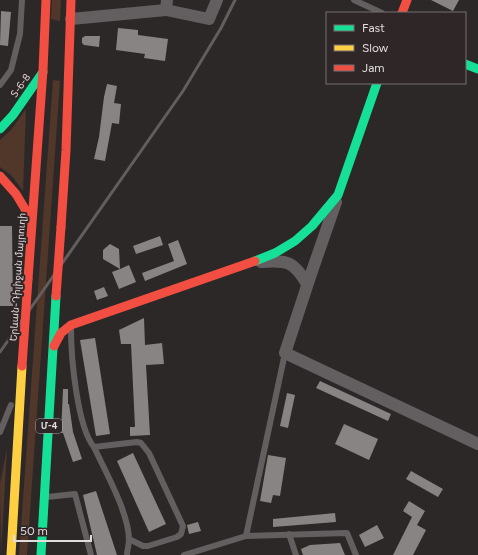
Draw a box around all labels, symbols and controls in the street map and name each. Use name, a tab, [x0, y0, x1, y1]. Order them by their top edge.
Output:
legend	[326, 12, 466, 84]
text: Fast	[362, 21, 385, 35]
text: Slow	[362, 41, 389, 55]
text: Jam	[362, 61, 385, 75]
street label: Տ-6-8	[8, 71, 33, 100]
street label: Երևան-Դիլիջան մայրուղի	[7, 212, 28, 342]
road number: Մ-4	[36, 419, 62, 433]
scale bar	[14, 517, 91, 543]
text: 50 m	[20, 524, 48, 538]

